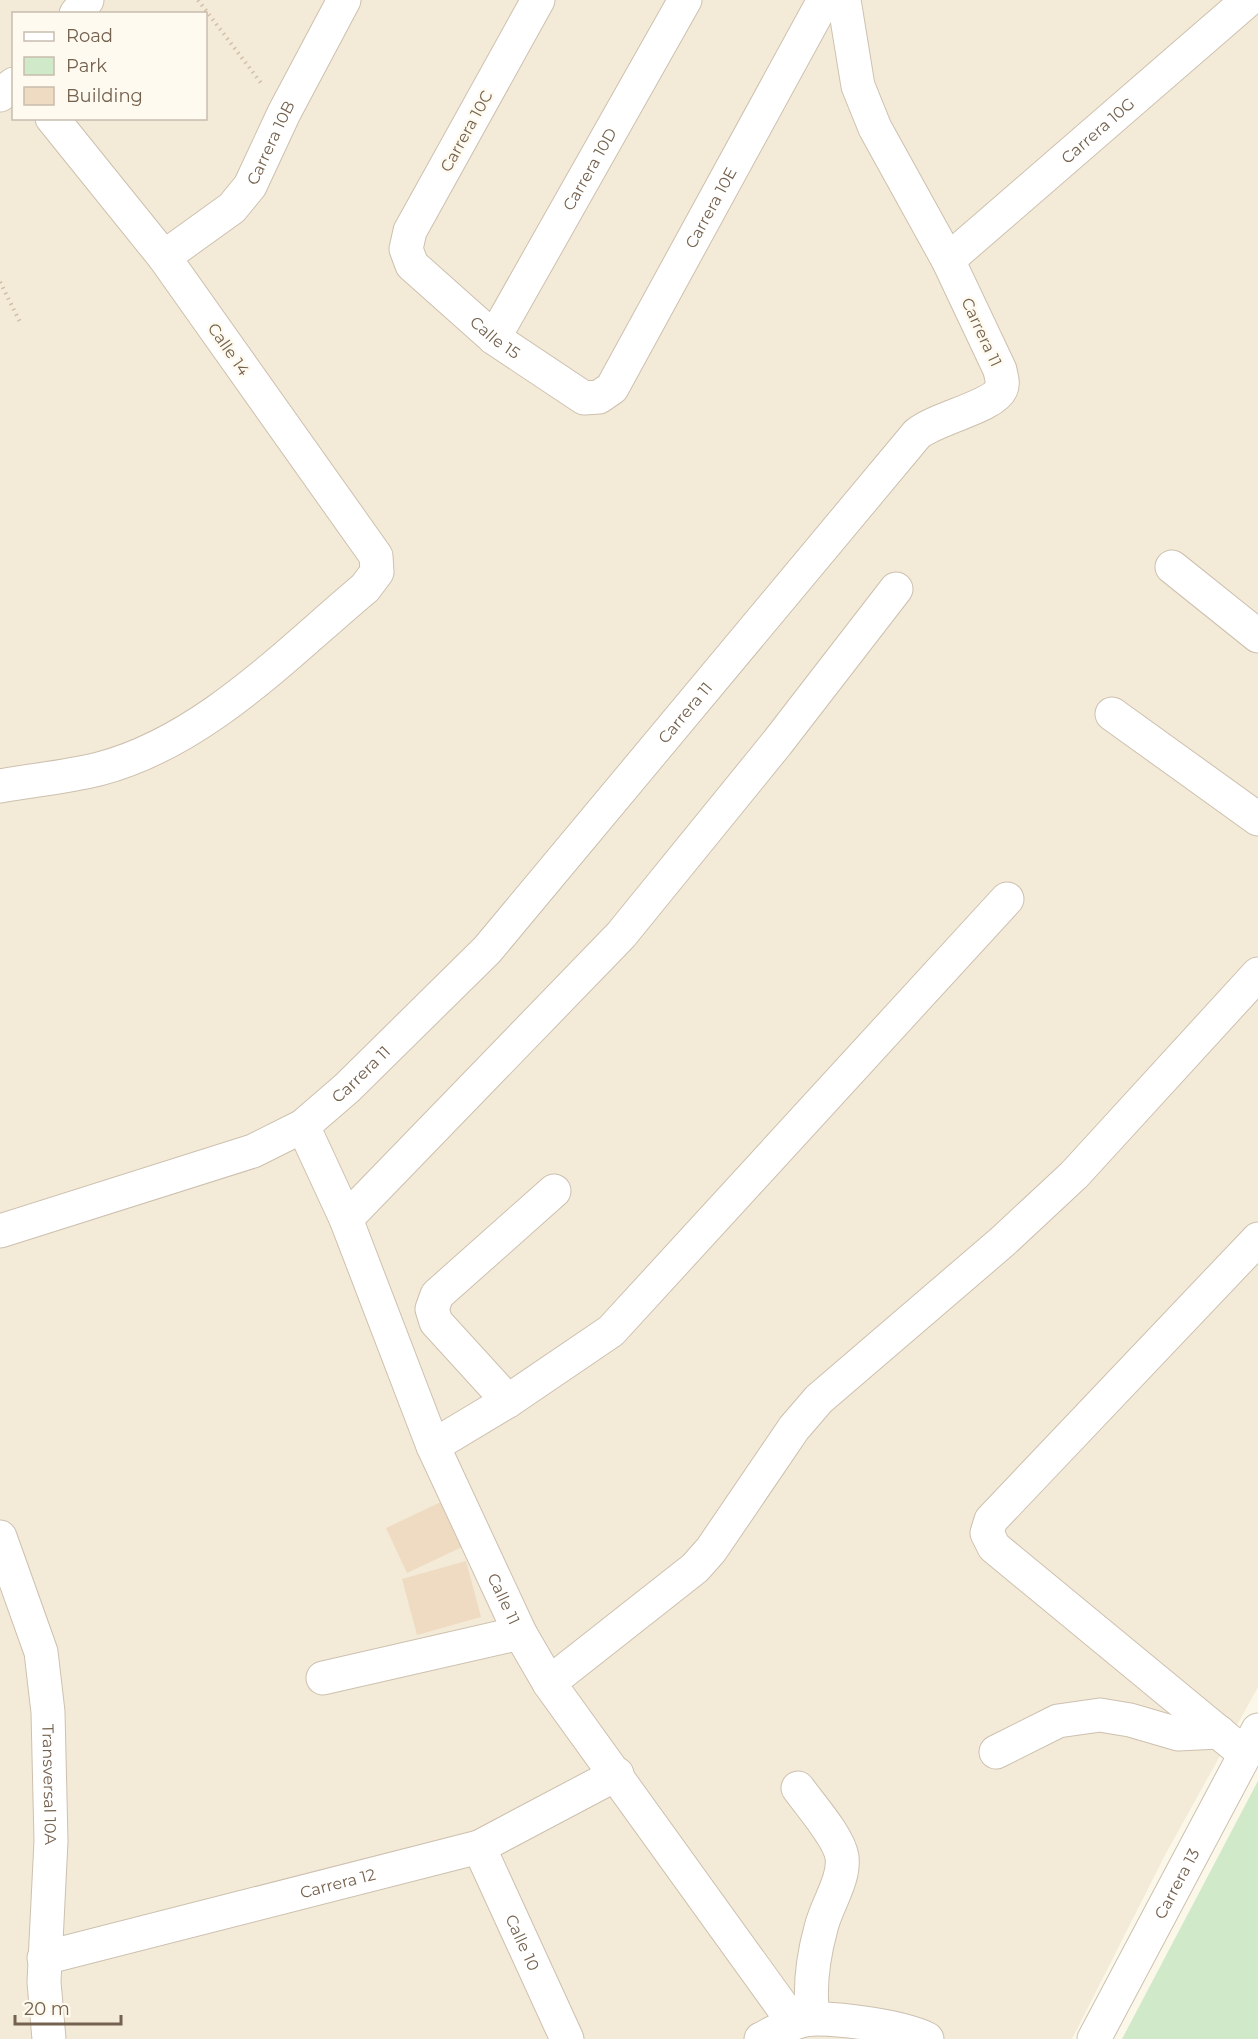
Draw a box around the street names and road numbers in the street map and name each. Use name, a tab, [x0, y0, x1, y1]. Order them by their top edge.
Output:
street label: Carrera 10C	[436, 87, 497, 175]
street label: Carrera 10G	[1057, 94, 1139, 168]
street label: Carrera 10B	[243, 98, 299, 188]
street label: Carrera 10D	[559, 125, 621, 214]
street label: Carrera 10E	[681, 164, 741, 252]
street label: Carrera 11	[957, 295, 1006, 370]
street label: Calle 15	[466, 312, 524, 363]
street label: Calle 14	[204, 319, 254, 379]
street label: Carrera 11	[654, 678, 716, 747]
street label: Carrera 11	[328, 1042, 394, 1107]
street label: Calle 11	[483, 1570, 524, 1628]
street label: Transversal 10A	[38, 1724, 60, 1846]
street label: Carrera 13	[1150, 1845, 1203, 1922]
street label: Carrera 12	[298, 1865, 377, 1902]
street label: Calle 10	[501, 1912, 543, 1974]

